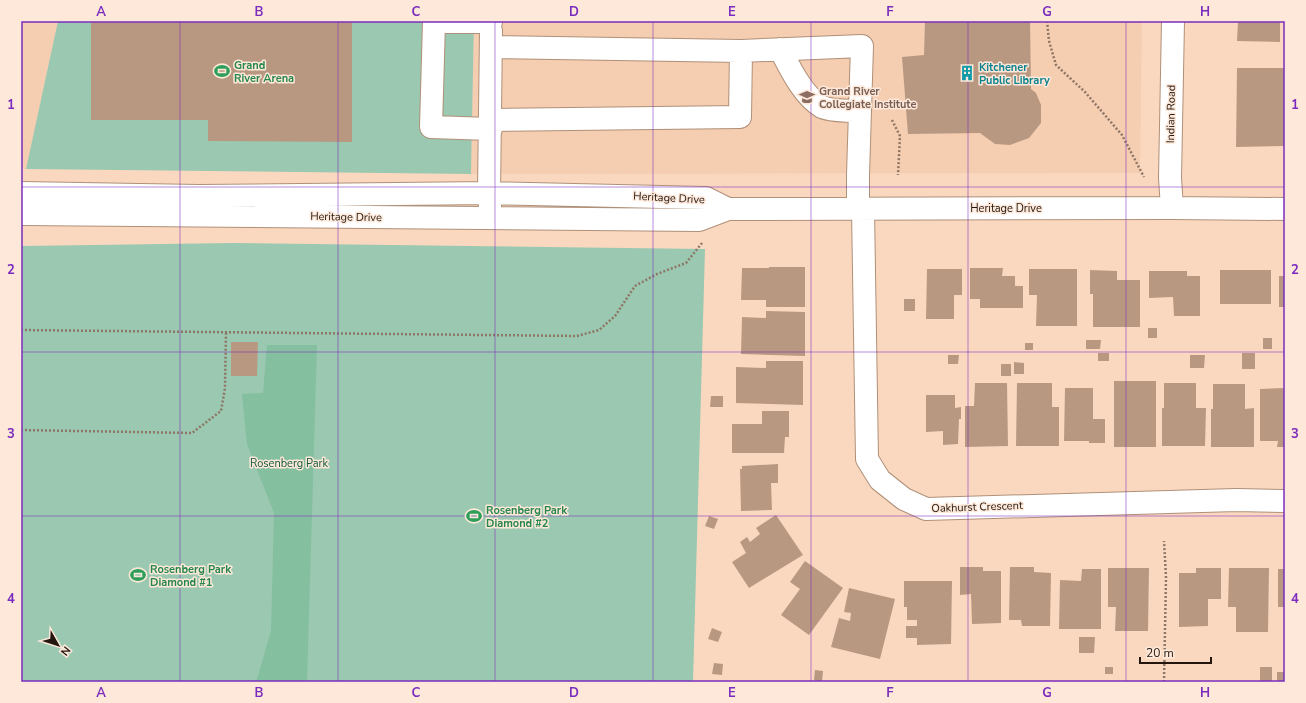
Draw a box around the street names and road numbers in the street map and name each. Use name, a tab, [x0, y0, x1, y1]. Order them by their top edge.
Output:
street label: Indian Road	[1163, 85, 1179, 143]
street label: Heritage Drive	[633, 189, 705, 207]
street label: Heritage Drive	[970, 201, 1042, 216]
street label: Heritage Drive	[310, 209, 382, 225]
street label: Oakhurst Crescent	[931, 498, 1023, 516]

